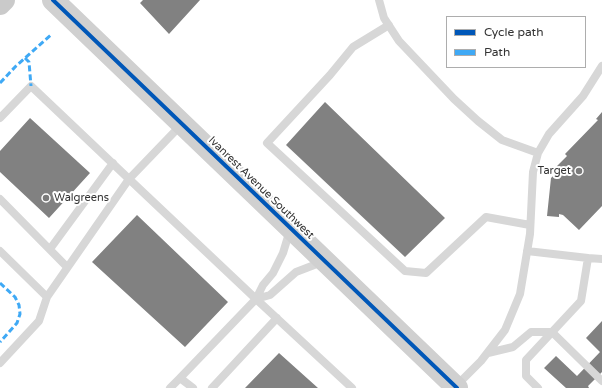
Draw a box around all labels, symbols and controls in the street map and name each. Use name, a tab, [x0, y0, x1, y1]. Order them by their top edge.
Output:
legend	[446, 16, 586, 68]
text: Cycle path	[484, 25, 543, 39]
text: Path	[484, 45, 510, 59]
street label: Ivanrest Avenue Southwest	[205, 134, 317, 242]
place label: Target	[538, 164, 571, 178]
marker: Target	[574, 166, 584, 176]
place label: Walgreens	[54, 191, 109, 205]
marker: Walgreens	[41, 193, 51, 203]

